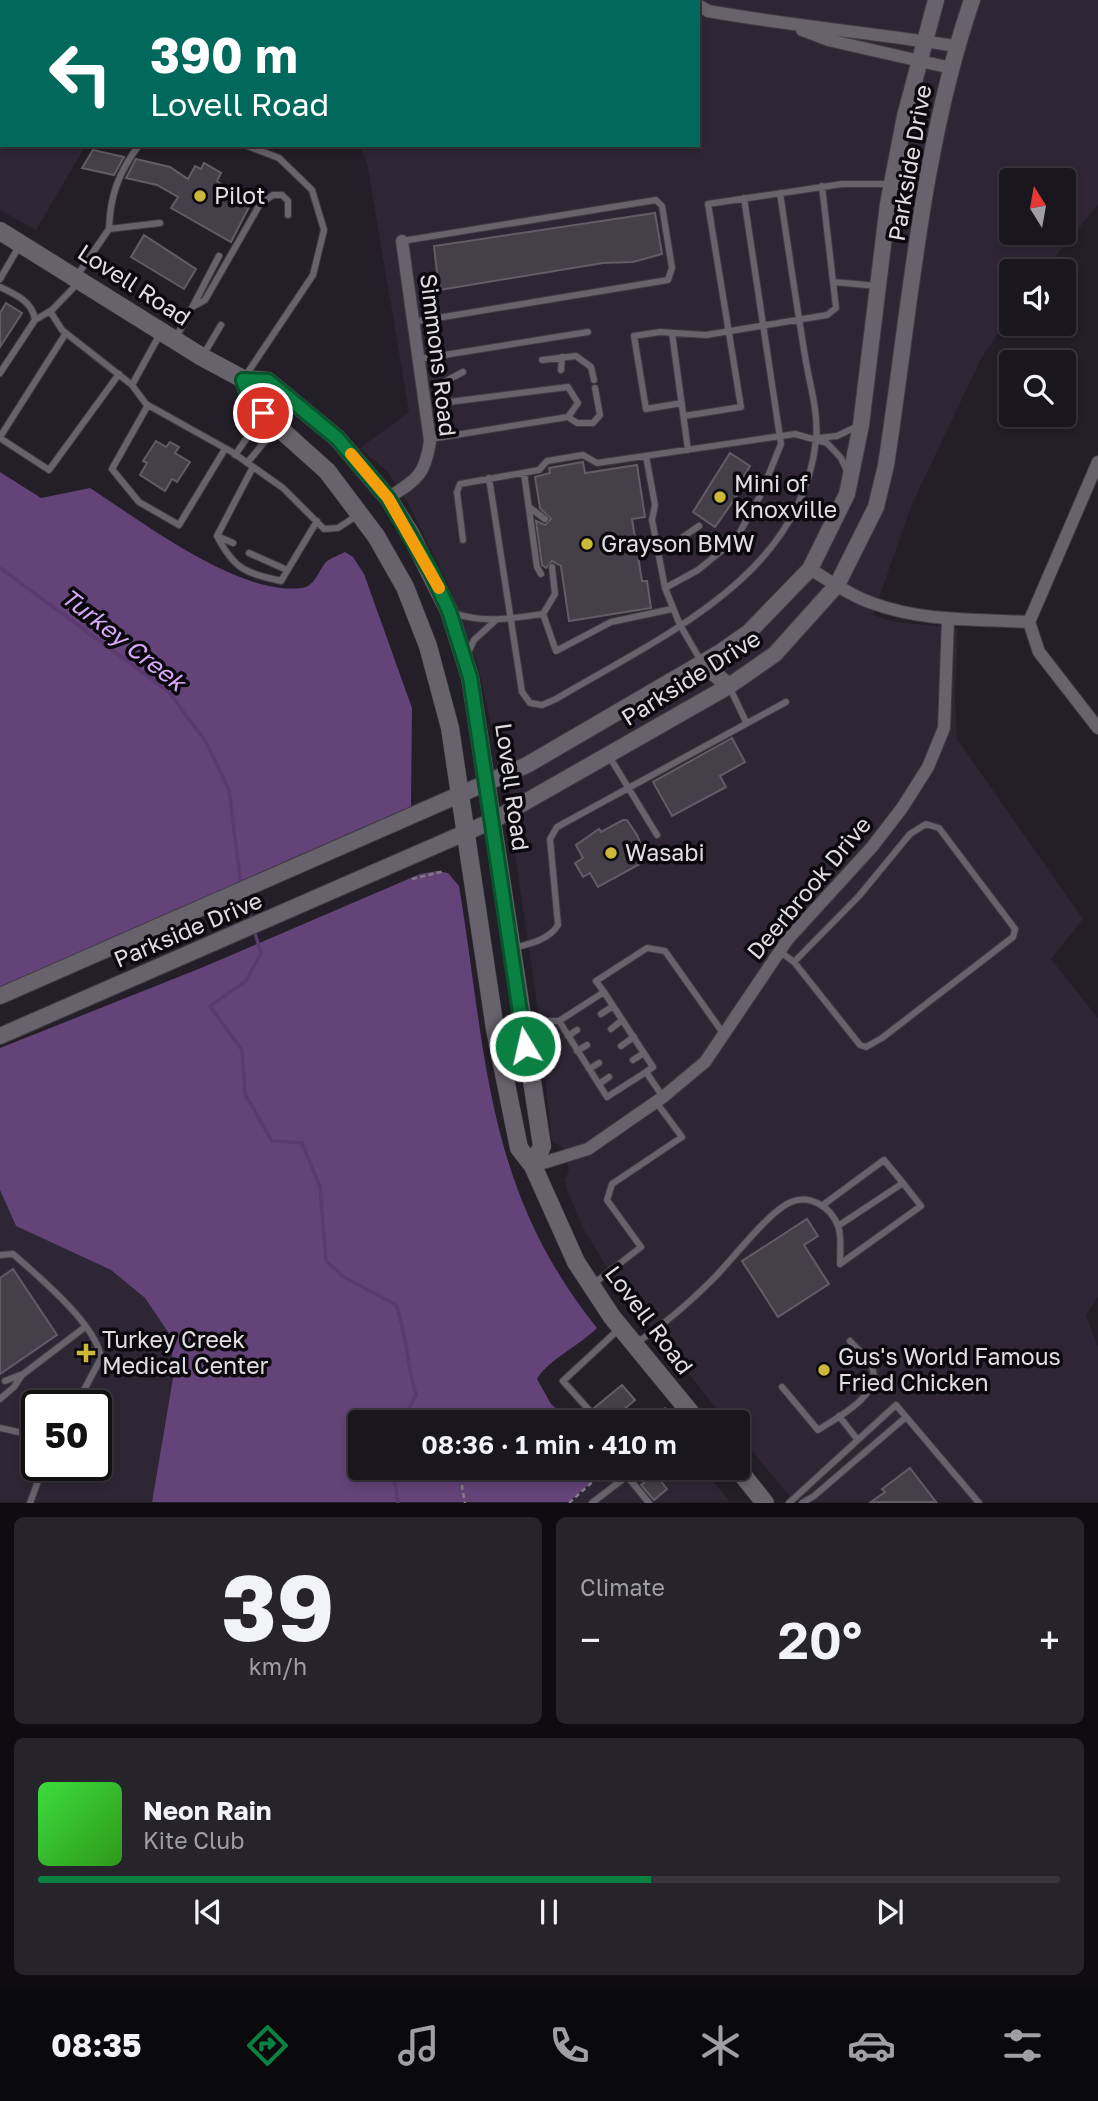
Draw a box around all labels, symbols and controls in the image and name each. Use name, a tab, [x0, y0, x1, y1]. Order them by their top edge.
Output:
text: 390 m	[150, 25, 298, 84]
icon: left	[35, 28, 126, 119]
street label: Parkside Drive	[881, 82, 937, 243]
text: Lovell Road	[150, 85, 329, 123]
north arrow	[999, 168, 1076, 245]
map controls	[999, 168, 1076, 427]
place label: Pilot	[214, 181, 265, 209]
marker: Pilot	[192, 188, 208, 204]
street label: Lovell Road	[73, 237, 196, 331]
button: sound	[999, 259, 1076, 336]
street label: Simmons Road	[415, 272, 463, 438]
button: search	[999, 350, 1076, 427]
pin	[233, 383, 293, 443]
icon: arrive	[244, 394, 282, 432]
place label: Mini of Knoxville	[734, 469, 837, 523]
marker: Mini of Knoxville	[712, 489, 728, 505]
place label: Grayson BMW	[601, 529, 755, 557]
marker: Grayson BMW	[579, 536, 595, 552]
water label: Turkey Creek	[56, 581, 194, 699]
street label: Parkside Drive	[616, 623, 765, 731]
street label: Lovell Road	[490, 721, 536, 853]
street label: Deerbrook Drive	[740, 810, 876, 965]
place label: Wasabi	[625, 838, 705, 866]
marker: Wasabi	[603, 845, 619, 861]
street label: Parkside Drive	[109, 885, 266, 973]
position arrow	[488, 1009, 562, 1083]
street label: Lovell Road	[600, 1260, 700, 1379]
place label: Turkey Creek Medical Center	[102, 1325, 269, 1379]
place label: Gus's World Famous Fried Chicken	[838, 1342, 1061, 1396]
marker: Turkey Creek Medical Center	[76, 1343, 96, 1363]
marker: Gus's World Famous Fried Chicken	[816, 1362, 832, 1378]
speed limit sign: 50	[21, 1390, 112, 1481]
text: 08:36 · 1 min · 410 m	[421, 1429, 677, 1460]
text: 39	[221, 1552, 335, 1661]
text: Climate	[580, 1573, 665, 1601]
text: 20°	[778, 1608, 862, 1670]
text: −	[580, 1617, 601, 1662]
text: +	[1039, 1617, 1060, 1662]
text: km/h	[249, 1652, 307, 1680]
text: Neon Rain	[143, 1795, 272, 1826]
text: Kite Club	[143, 1826, 244, 1854]
icon: previous	[189, 1893, 227, 1931]
icon: pause	[530, 1893, 568, 1931]
icon: next	[871, 1893, 909, 1931]
icon: directions	[243, 2021, 292, 2070]
icon: music	[394, 2021, 443, 2070]
icon: phone	[545, 2021, 594, 2070]
icon: climate	[696, 2021, 745, 2070]
icon: car	[847, 2021, 896, 2070]
icon: filters	[998, 2021, 1047, 2070]
text: 08:35	[51, 2026, 142, 2064]

